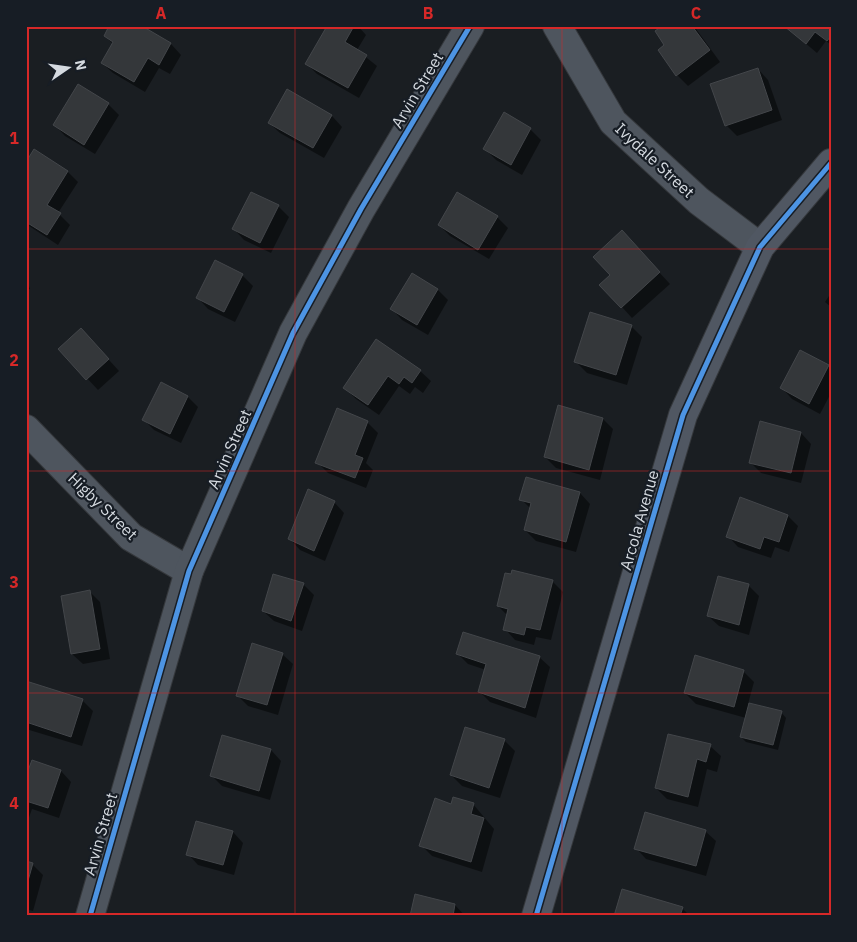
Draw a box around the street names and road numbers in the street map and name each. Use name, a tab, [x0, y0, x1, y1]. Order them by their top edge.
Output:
street label: Arvin Street	[387, 48, 447, 132]
street label: Ivydale Street	[611, 118, 699, 202]
street label: Arvin Street	[203, 406, 255, 492]
street label: Higby Street	[64, 468, 142, 544]
street label: Arcola Avenue	[615, 468, 663, 572]
street label: Arvin Street	[79, 790, 121, 878]

